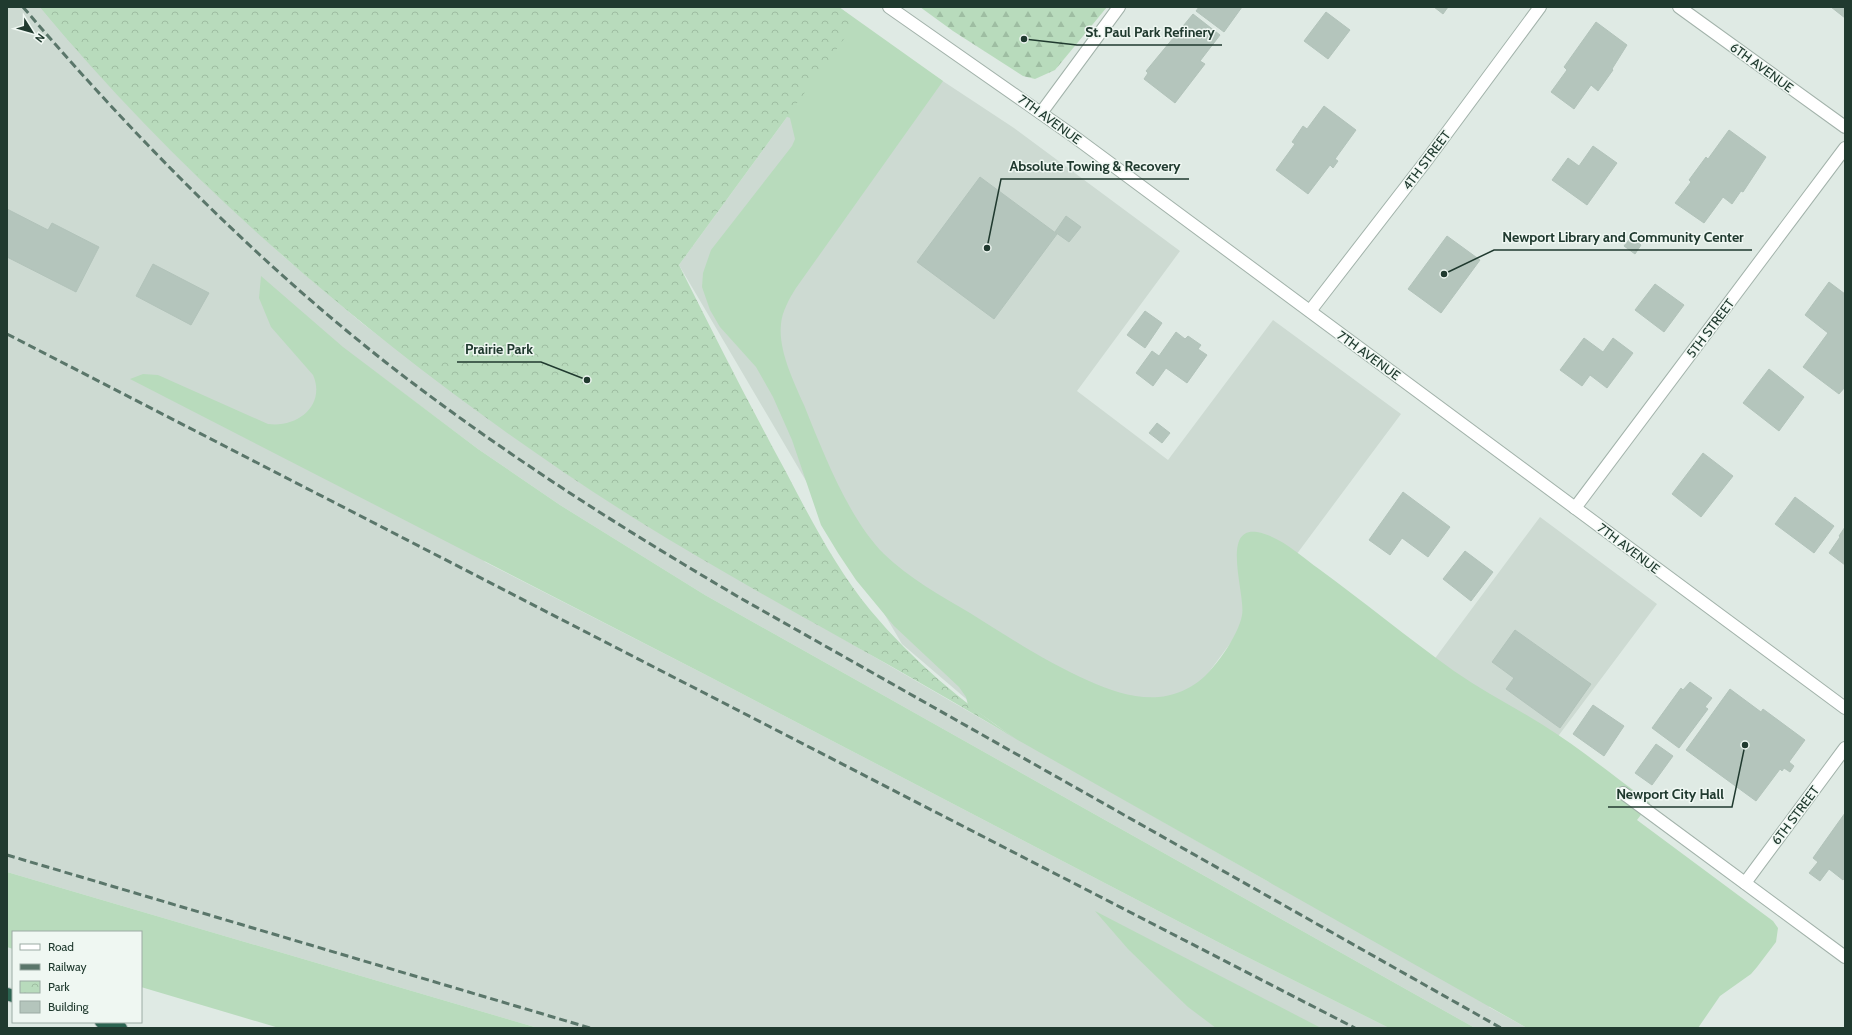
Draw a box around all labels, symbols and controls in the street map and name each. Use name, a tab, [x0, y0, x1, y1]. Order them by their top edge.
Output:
north arrow	[12, 12, 52, 52]
callout: St. Paul Park Refinery	[1077, 19, 1222, 45]
text: St. Paul Park Refinery	[1085, 23, 1215, 41]
text: N	[32, 31, 48, 45]
street label: 6TH AVENUE	[1727, 39, 1797, 95]
street label: 7TH AVENUE	[1015, 91, 1085, 147]
street label: 4TH STREET	[1399, 127, 1453, 193]
callout: Absolute Towing & Recovery	[1001, 153, 1189, 179]
text: Absolute Towing & Recovery	[1009, 157, 1181, 175]
callout: Newport Library and Community Center	[1494, 224, 1752, 250]
text: Newport Library and Community Center	[1502, 228, 1744, 246]
street label: 5TH STREET	[1683, 295, 1737, 361]
street label: 7TH AVENUE	[1334, 327, 1404, 383]
callout: Prairie Park	[457, 336, 541, 362]
text: Prairie Park	[465, 340, 533, 358]
street label: 7TH AVENUE	[1595, 519, 1663, 577]
callout: Newport City Hall	[1608, 781, 1732, 807]
street label: 6TH STREET	[1768, 782, 1822, 848]
text: Newport City Hall	[1616, 785, 1724, 803]
legend	[12, 931, 142, 1023]
text: Road	[48, 939, 74, 954]
text: Railway	[48, 959, 86, 974]
text: Park	[48, 979, 70, 994]
text: Building	[48, 999, 90, 1014]

